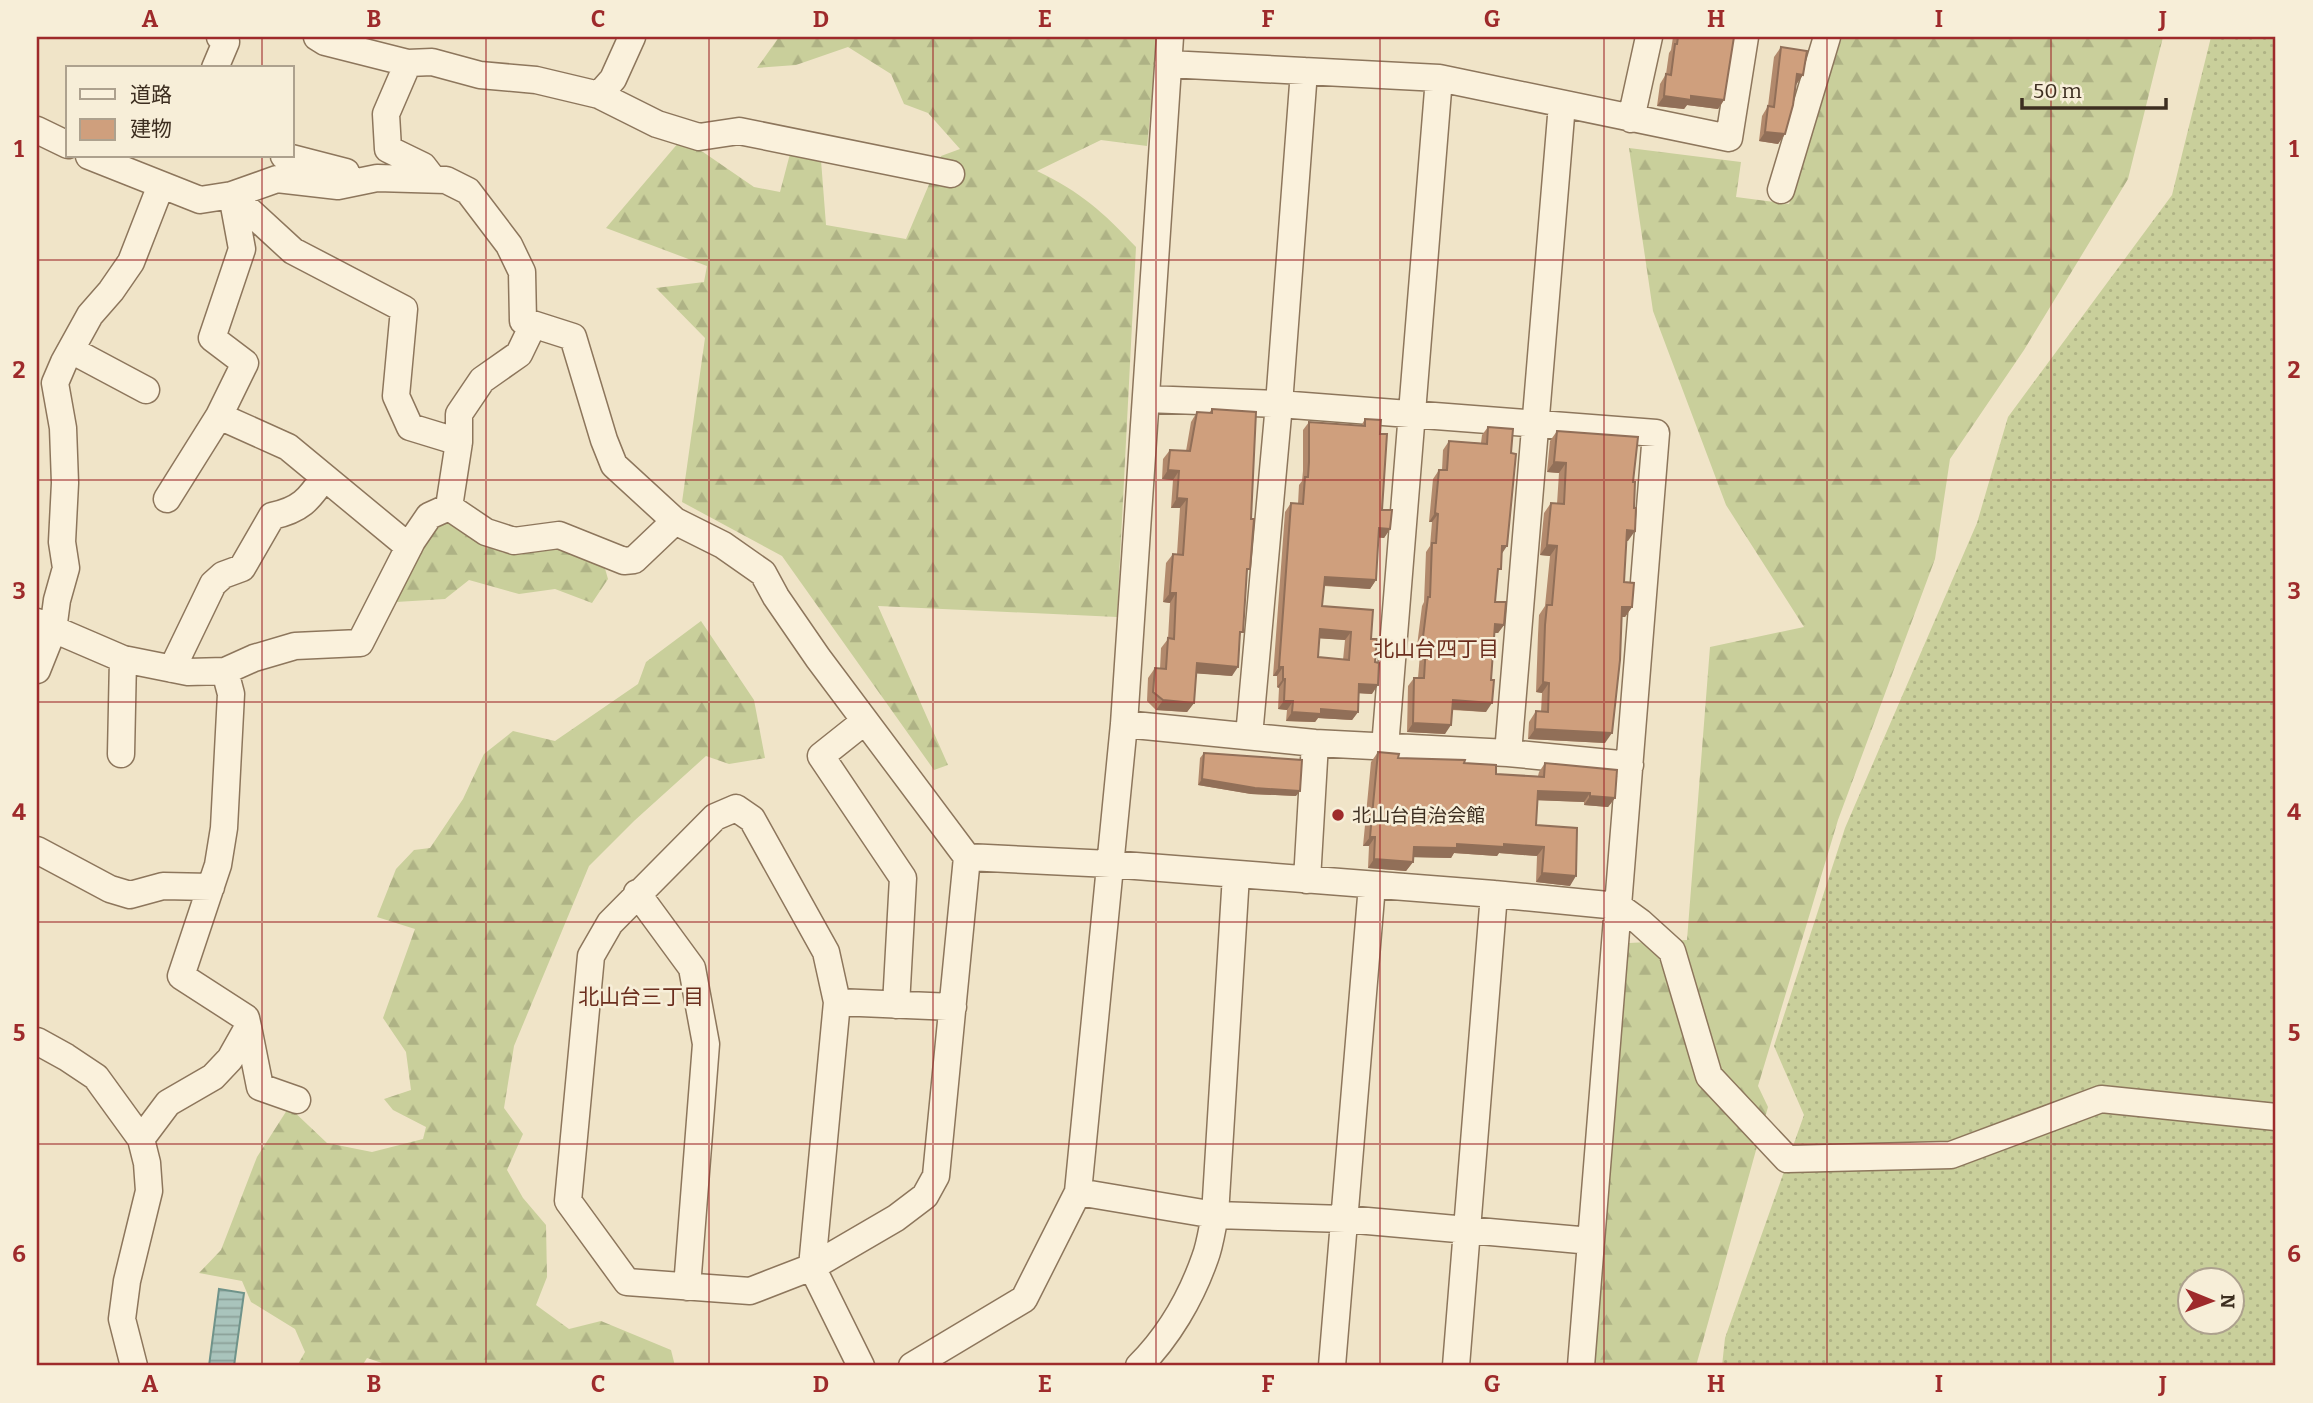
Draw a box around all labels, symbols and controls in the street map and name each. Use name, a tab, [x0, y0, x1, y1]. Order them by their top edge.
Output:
text: A	[142, 5, 159, 33]
text: B	[367, 5, 381, 33]
text: C	[591, 5, 605, 33]
text: D	[813, 5, 829, 33]
text: E	[1038, 5, 1052, 33]
text: F	[1262, 5, 1275, 33]
text: G	[1484, 5, 1501, 33]
text: H	[1707, 5, 1725, 33]
text: I	[1935, 5, 1943, 33]
text: J	[2157, 5, 2167, 33]
legend	[66, 66, 294, 158]
scale bar	[2022, 66, 2166, 110]
text: 50 m	[2033, 78, 2082, 104]
text: 道路	[130, 82, 172, 108]
text: 建物	[130, 116, 172, 142]
text: 1	[14, 135, 24, 163]
text: 1	[2289, 135, 2299, 163]
text: 2	[13, 356, 26, 384]
text: 2	[2288, 356, 2301, 384]
text: 3	[12, 577, 26, 605]
text: 3	[2287, 577, 2301, 605]
district label: 北山台四丁目	[1373, 636, 1499, 662]
text: 4	[12, 798, 26, 826]
text: 4	[2287, 798, 2301, 826]
place label: 北山台自治会館	[1352, 804, 1485, 827]
marker: 北山台自治会館	[1330, 807, 1346, 823]
district label: 北山台三丁目	[578, 984, 704, 1010]
text: 5	[13, 1019, 25, 1047]
text: 5	[2288, 1019, 2300, 1047]
text: 6	[12, 1240, 26, 1268]
text: 6	[2287, 1240, 2301, 1268]
north arrow	[2176, 1266, 2246, 1336]
text: N	[2216, 1294, 2239, 1309]
text: A	[142, 1370, 159, 1398]
text: B	[367, 1370, 381, 1398]
text: C	[591, 1370, 605, 1398]
text: D	[813, 1370, 829, 1398]
text: E	[1038, 1370, 1052, 1398]
text: F	[1262, 1370, 1275, 1398]
text: G	[1484, 1370, 1501, 1398]
text: H	[1707, 1370, 1725, 1398]
text: I	[1935, 1370, 1943, 1398]
text: J	[2157, 1370, 2167, 1398]

